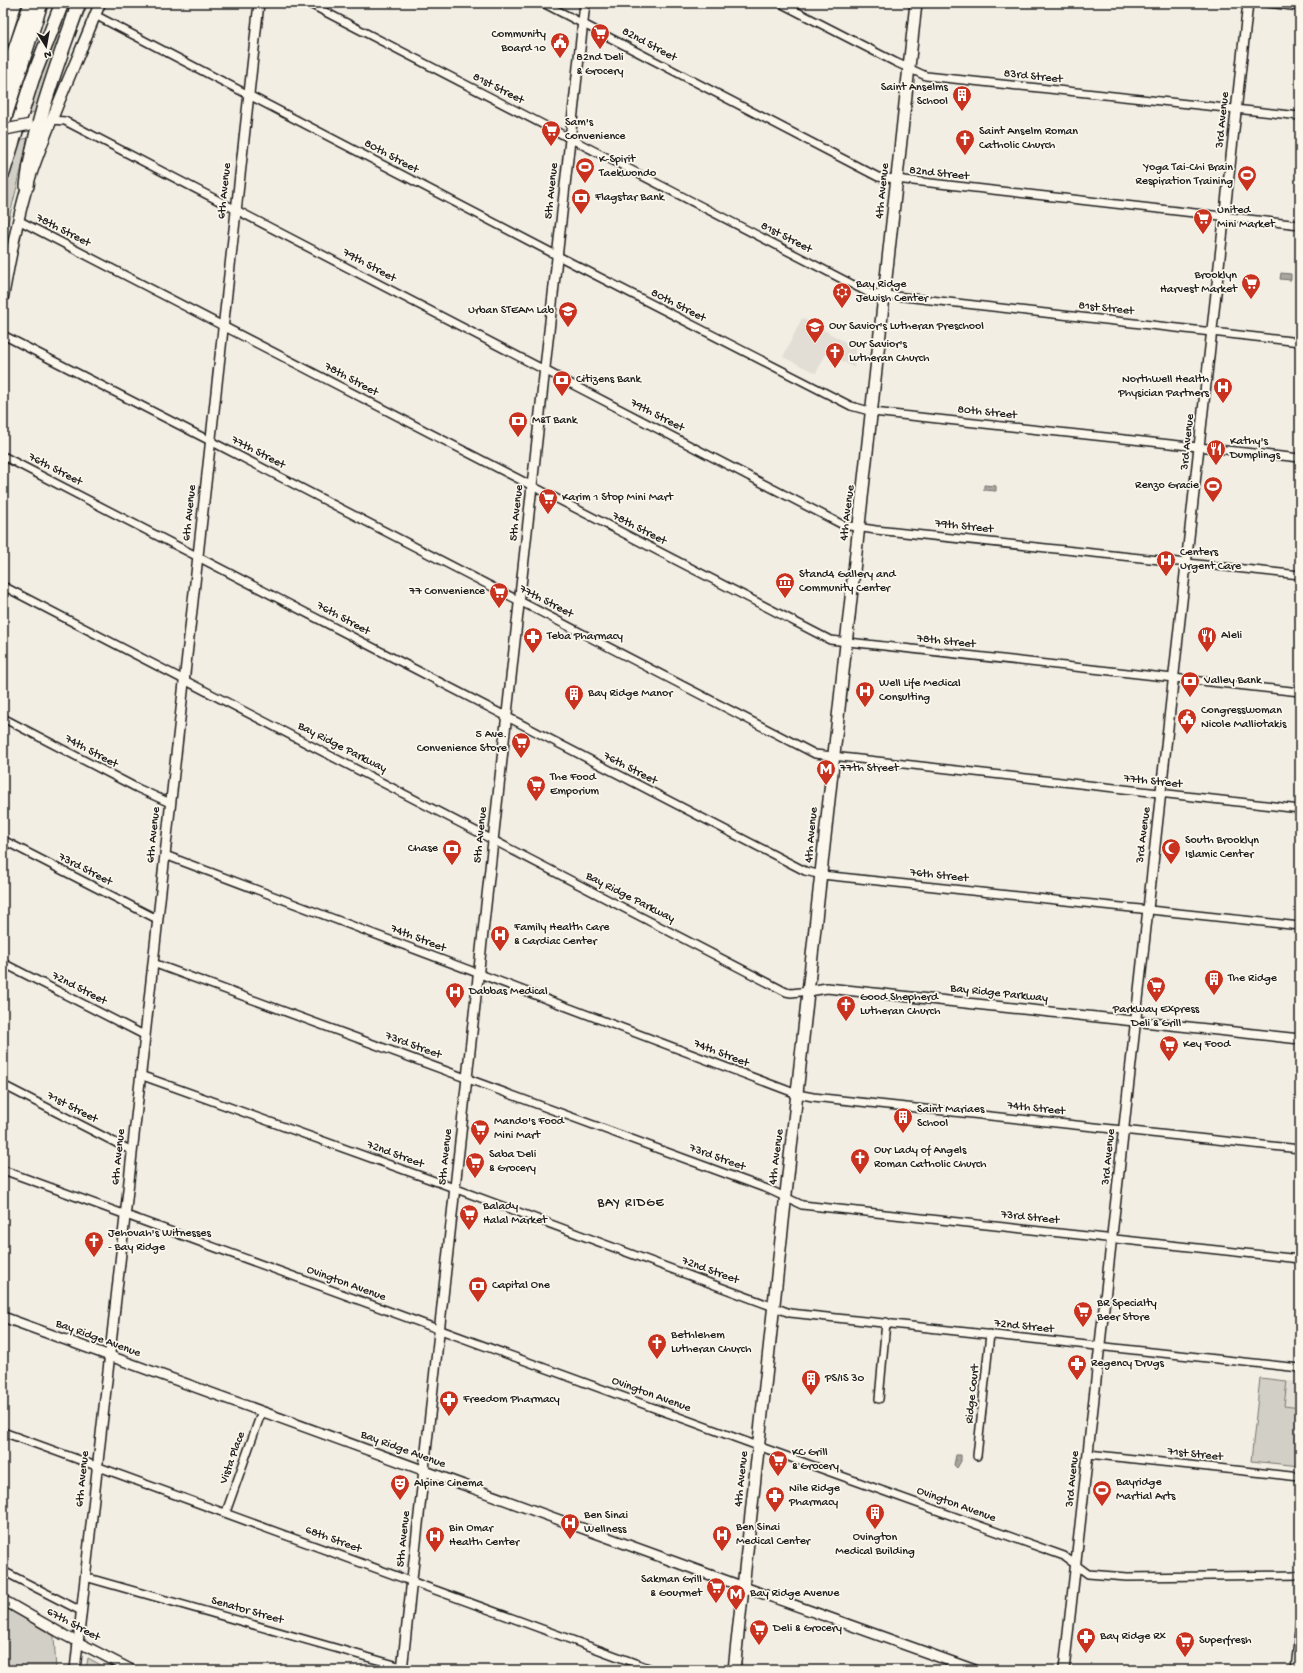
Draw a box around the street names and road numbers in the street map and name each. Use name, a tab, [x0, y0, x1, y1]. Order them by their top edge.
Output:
street label: 82nd Street	[619, 25, 680, 66]
street label: 83rd Street	[1003, 67, 1064, 87]
street label: 81st Street	[470, 70, 527, 108]
street label: 3rd Avenue	[1213, 90, 1233, 150]
street label: 80th Street	[361, 137, 422, 178]
street label: 6th Avenue	[215, 161, 235, 220]
street label: 5th Avenue	[542, 161, 562, 220]
street label: 4th Avenue	[873, 162, 893, 220]
street label: 82nd Street	[908, 164, 971, 184]
street label: 78th Street	[33, 211, 93, 251]
street label: 81st Street	[758, 219, 815, 257]
street label: 79th Street	[339, 246, 399, 286]
street label: 80th Street	[648, 286, 709, 326]
street label: 81st Street	[1078, 299, 1135, 319]
street label: 78th Street	[321, 360, 381, 401]
street label: 79th Street	[627, 396, 687, 436]
street label: 80th Street	[957, 403, 1018, 423]
street label: 3rd Avenue	[1178, 412, 1198, 472]
street label: 77th Street	[228, 433, 288, 473]
street label: 76th Street	[25, 450, 85, 490]
street label: 6th Avenue	[180, 483, 200, 542]
street label: 5th Avenue	[507, 483, 527, 542]
street label: 4th Avenue	[838, 484, 858, 542]
street label: 78th Street	[609, 509, 669, 549]
street label: 79th Street	[933, 517, 995, 537]
street label: 77th Street	[516, 582, 576, 622]
street label: 76th Street	[313, 599, 373, 639]
street label: 78th Street	[915, 632, 977, 652]
street label: Bay Ridge Parkway	[294, 719, 389, 777]
street label: 74th Street	[61, 732, 121, 772]
street label: 76th Street	[600, 749, 660, 789]
street label: 77th Street	[1122, 772, 1184, 792]
street label: 6th Avenue	[144, 805, 164, 864]
street label: 5th Avenue	[471, 805, 491, 864]
street label: 3rd Avenue	[1133, 805, 1154, 865]
street label: 4th Avenue	[803, 806, 821, 863]
street label: 73rd Street	[55, 850, 115, 890]
street label: 76th Street	[908, 866, 970, 886]
street label: Bay Ridge Parkway	[582, 869, 677, 927]
street label: 74th Street	[387, 922, 449, 956]
street label: 72nd Street	[48, 969, 110, 1009]
street label: Bay Ridge Parkway	[949, 982, 1049, 1006]
street label: 73rd Street	[382, 1029, 444, 1063]
street label: 74th Street	[690, 1037, 752, 1071]
street label: 71st Street	[43, 1089, 101, 1127]
street label: 74th Street	[1005, 1099, 1067, 1119]
street label: 6th Avenue	[109, 1127, 129, 1186]
street label: 5th Avenue	[436, 1127, 456, 1186]
street label: 3rd Avenue	[1099, 1127, 1119, 1187]
street label: 4th Avenue	[767, 1128, 787, 1186]
street label: 72nd Street	[364, 1138, 426, 1172]
street label: 73rd Street	[686, 1141, 748, 1175]
street label: 73rd Street	[999, 1208, 1061, 1228]
street label: 72nd Street	[679, 1254, 741, 1288]
street label: Ovington Avenue	[304, 1263, 388, 1305]
street label: Bay Ridge Avenue	[53, 1317, 143, 1361]
street label: 72nd Street	[993, 1317, 1056, 1337]
street label: Ridge Court	[963, 1363, 983, 1424]
street label: Ovington Avenue	[609, 1374, 693, 1416]
street label: Bay Ridge Avenue	[358, 1428, 448, 1472]
street label: Vista Place	[217, 1429, 249, 1487]
street label: 71st Street	[1166, 1445, 1224, 1465]
street label: 6th Avenue	[73, 1449, 93, 1508]
street label: 3rd Avenue	[1063, 1449, 1083, 1509]
street label: 4th Avenue	[732, 1450, 752, 1508]
street label: Ovington Avenue	[914, 1484, 998, 1526]
street label: 5th Avenue	[394, 1509, 414, 1568]
street label: 68th Street	[303, 1523, 364, 1557]
street label: Senator Street	[209, 1594, 286, 1628]
street label: 67th Street	[44, 1605, 103, 1645]

